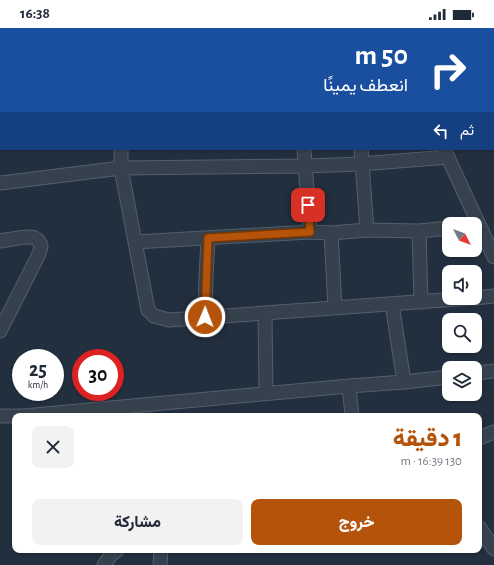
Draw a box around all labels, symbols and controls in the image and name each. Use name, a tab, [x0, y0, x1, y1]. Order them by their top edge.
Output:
text: 16:38	[20, 6, 50, 21]
text: 50 m	[354, 42, 408, 70]
icon: right	[422, 44, 474, 96]
text: انعطف يمينًا	[323, 77, 408, 95]
icon: left	[430, 120, 452, 142]
text: ثم	[460, 123, 474, 138]
pin	[291, 188, 325, 222]
icon: arrive	[297, 194, 319, 216]
north arrow	[442, 217, 482, 257]
map controls	[442, 217, 482, 401]
button: sound	[442, 265, 482, 305]
position arrow	[184, 296, 226, 338]
button: search	[442, 313, 482, 353]
speed limit sign: 30	[72, 349, 124, 401]
text: 25	[29, 360, 47, 380]
button: layers	[442, 361, 482, 401]
text: km/h	[28, 380, 48, 390]
button: close	[32, 426, 74, 468]
text: 1 دقيقة	[393, 427, 462, 451]
text: 130 m · 16:39	[400, 455, 462, 468]
button: مشاركة	[32, 499, 243, 545]
button: خروج	[251, 499, 462, 545]

